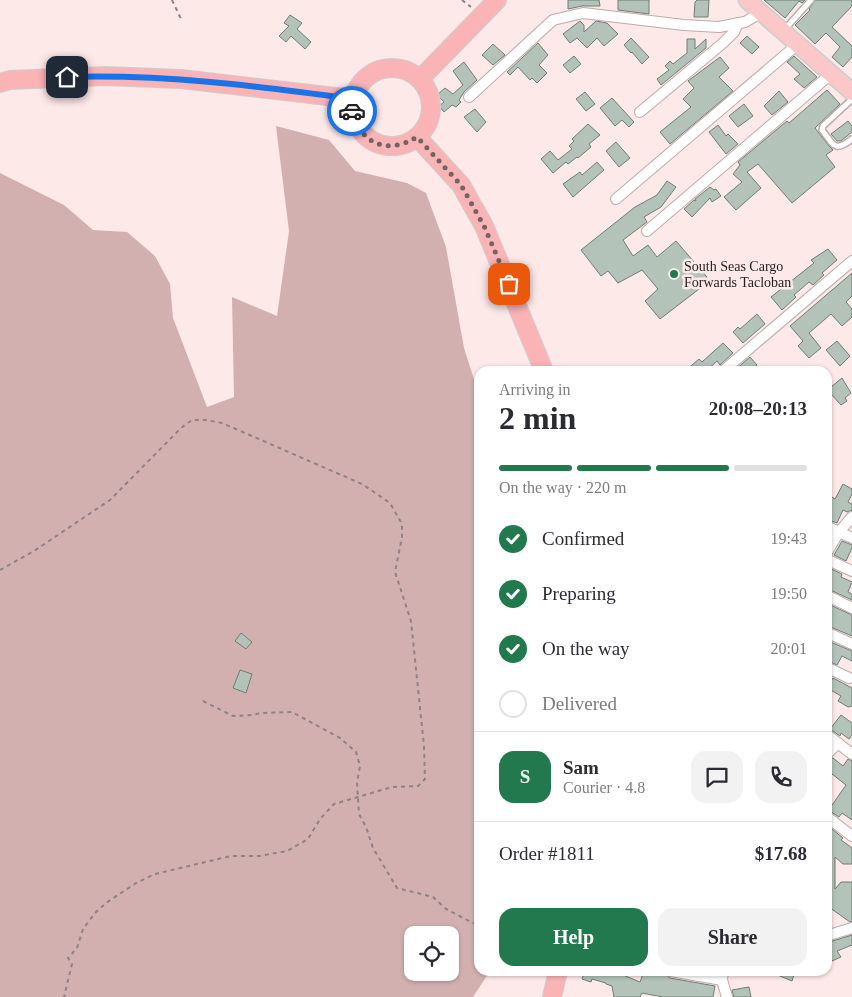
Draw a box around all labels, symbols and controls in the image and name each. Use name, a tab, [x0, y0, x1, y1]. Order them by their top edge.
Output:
pin	[46, 56, 88, 98]
icon: home	[53, 63, 81, 91]
courier	[327, 86, 377, 136]
icon: car	[338, 97, 366, 125]
place label: South Seas Cargo Forwards Tacloban	[684, 259, 791, 290]
pin	[488, 263, 530, 305]
marker: South Seas Cargo Forwards Tacloban	[668, 268, 680, 280]
icon: bag	[495, 270, 523, 298]
text: Arriving in	[499, 381, 571, 398]
text: 20:08–20:13	[709, 398, 807, 419]
text: 2 min	[499, 400, 576, 436]
text: On the way · 220 m	[499, 479, 627, 496]
icon: check	[499, 525, 527, 553]
text: Confirmed	[542, 528, 624, 549]
text: 19:43	[771, 530, 807, 547]
icon: check	[499, 580, 527, 608]
text: Preparing	[542, 583, 616, 604]
text: 19:50	[771, 585, 807, 602]
icon: check	[499, 635, 527, 663]
text: On the way	[542, 638, 630, 659]
text: 20:01	[771, 640, 807, 657]
text: Delivered	[542, 693, 617, 714]
button: chat	[691, 751, 743, 803]
button: phone	[755, 751, 807, 803]
text: Sam	[563, 757, 599, 778]
text: S	[520, 766, 530, 787]
text: Courier · 4.8	[563, 779, 645, 796]
text: Order #1811	[499, 843, 595, 864]
text: $17.68	[755, 843, 807, 864]
button: Help	[499, 908, 648, 966]
button: Share	[658, 908, 807, 966]
map controls	[404, 926, 459, 981]
button: locate	[404, 926, 459, 981]

